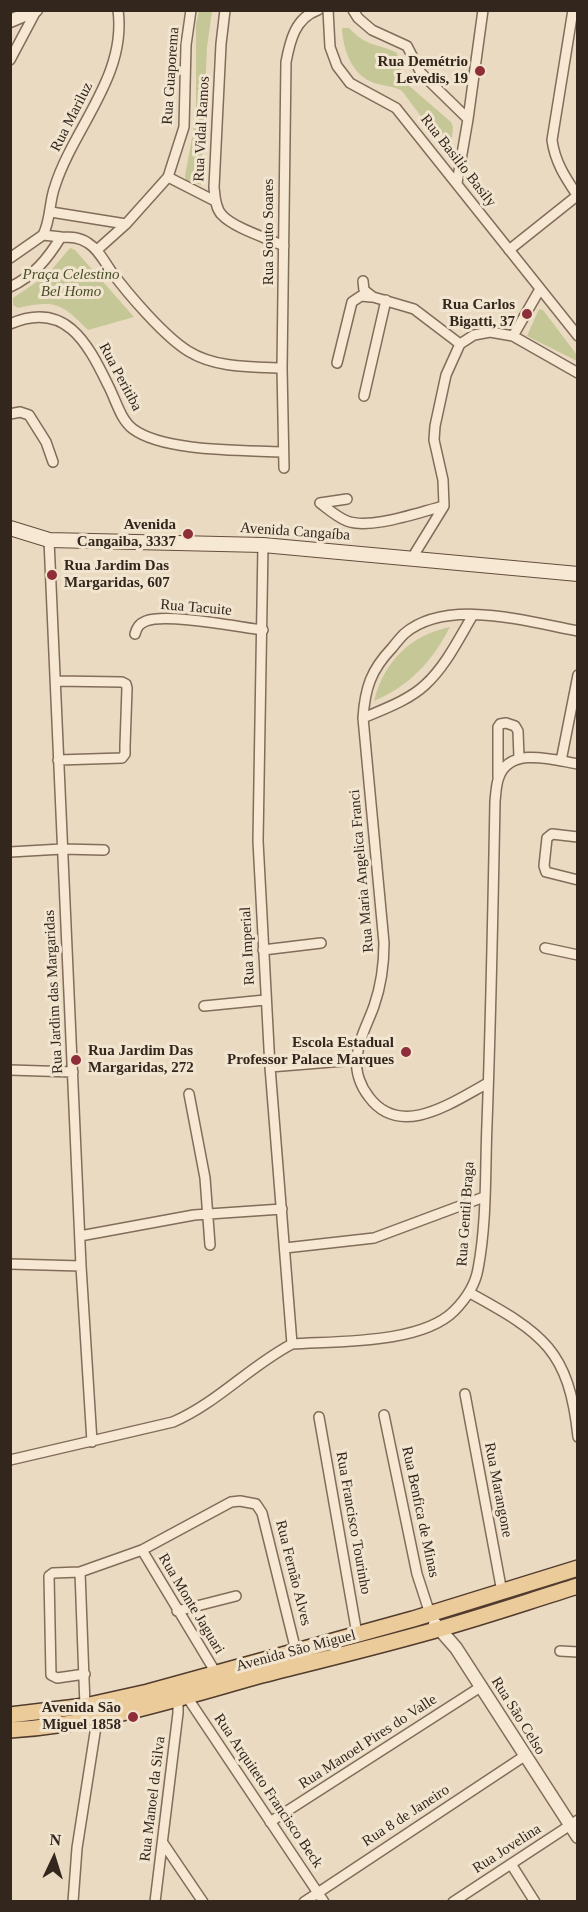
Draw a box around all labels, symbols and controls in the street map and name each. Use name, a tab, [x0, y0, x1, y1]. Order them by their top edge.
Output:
street label: Rua Guaporema	[159, 27, 183, 125]
place label: Rua Demétrio Levedis, 19	[378, 53, 468, 88]
marker: Rua Demétrio Levedis, 19	[473, 64, 487, 78]
street label: Rua Vidal Ramos	[190, 76, 214, 182]
street label: Rua Mariluz	[47, 79, 97, 155]
street label: Rua Basilio Basily	[416, 111, 500, 211]
street label: Rua Souto Soares	[260, 179, 278, 285]
park label: Praça Celestino Bel Homo	[22, 266, 120, 301]
place label: Rua Carlos Bigatti, 37	[442, 296, 515, 331]
marker: Rua Carlos Bigatti, 37	[520, 307, 534, 321]
street label: Rua Peritiba	[95, 340, 145, 414]
place label: Avenida Cangaiba, 3337	[77, 516, 176, 551]
street label: Avenida Cangaíba	[239, 519, 351, 545]
marker: Avenida Cangaiba, 3337	[181, 527, 195, 541]
place label: Rua Jardim Das Margaridas, 607	[64, 557, 170, 592]
marker: Rua Jardim Das Margaridas, 607	[45, 568, 59, 582]
street label: Rua Tacuite	[159, 596, 233, 620]
street label: Rua Maria Angelica Franci	[346, 789, 378, 953]
street label: Rua Imperial	[237, 906, 259, 986]
street label: Rua Jardim das Margaridas	[41, 910, 67, 1074]
place label: Escola Estadual Professor Palace Marques	[227, 1034, 394, 1069]
place label: Rua Jardim Das Margaridas, 272	[88, 1042, 194, 1077]
marker: Escola Estadual Professor Palace Marques	[399, 1045, 413, 1059]
marker: Rua Jardim Das Margaridas, 272	[69, 1053, 83, 1067]
street label: Rua Gentil Braga	[453, 1161, 479, 1267]
street label: Rua Marangone	[480, 1441, 516, 1539]
street label: Rua Benfica de Minas	[397, 1445, 443, 1579]
street label: Rua Francisco Tourinho	[332, 1450, 374, 1596]
street label: Rua Fernão Alves	[271, 1518, 315, 1628]
street label: Rua Monte Jaguari	[154, 1550, 228, 1658]
street label: Avenida São Miguel	[234, 1626, 358, 1676]
street label: Rua São Celso	[487, 1674, 549, 1758]
street label: Rua Manoel Pires do Valle	[296, 1691, 440, 1793]
place label: Avenida São Miguel 1858	[42, 1699, 121, 1734]
marker: Avenida São Miguel 1858	[126, 1710, 140, 1724]
street label: Rua Arquiteto Francisco Beck	[210, 1711, 326, 1871]
street label: Rua Manoel da Silva	[136, 1735, 170, 1863]
street label: Rua 8 de Janeiro	[359, 1781, 453, 1851]
street label: Rua Jovelina	[469, 1820, 545, 1878]
north arrow	[24, 1828, 84, 1888]
text: N	[49, 1831, 62, 1848]

